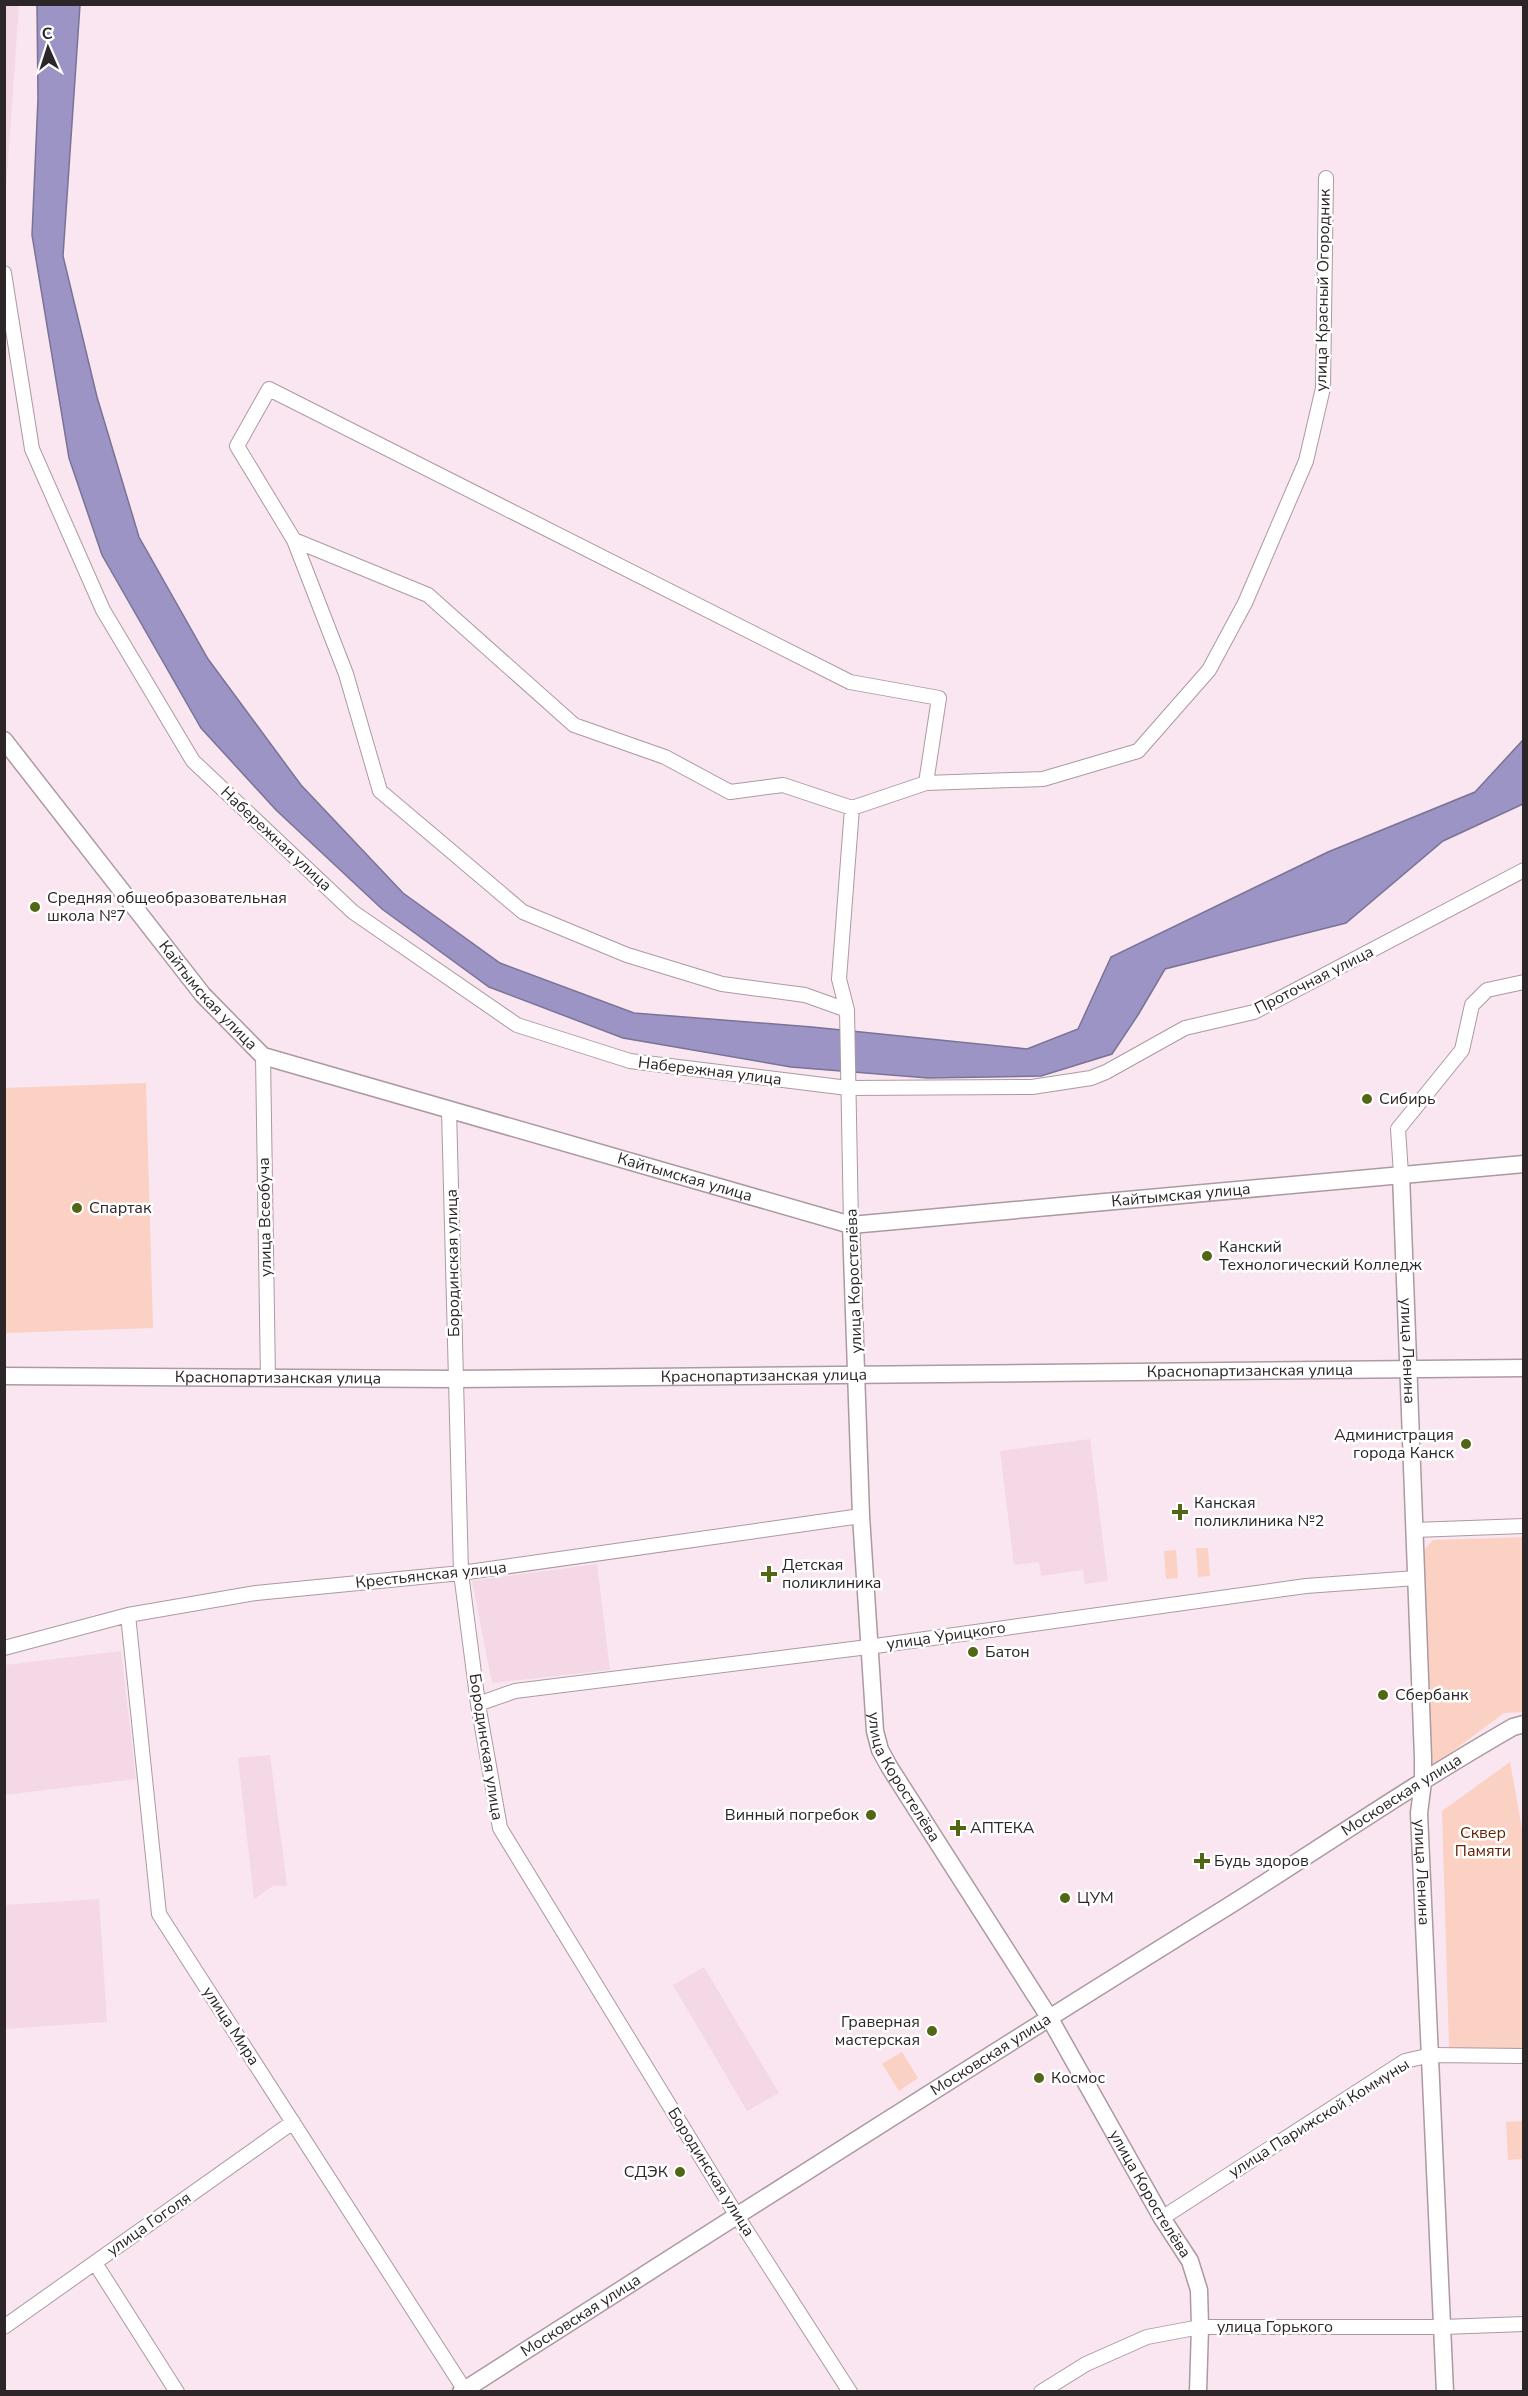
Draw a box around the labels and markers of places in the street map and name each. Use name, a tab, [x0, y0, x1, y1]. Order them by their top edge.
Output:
place label: Средняя общеобразовательная школа №7	[47, 887, 287, 927]
marker: Средняя общеобразовательная школа №7	[28, 900, 42, 914]
place label: Сибирь	[1379, 1088, 1436, 1110]
marker: Сибирь	[1360, 1092, 1374, 1106]
place label: Спартак	[89, 1197, 152, 1219]
marker: Спартак	[70, 1201, 84, 1215]
place label: Канский Технологический Колледж	[1219, 1236, 1422, 1276]
marker: Канский Технологический Колледж	[1200, 1249, 1214, 1263]
place label: Администрация города Канск	[1334, 1424, 1455, 1464]
marker: Администрация города Канск	[1459, 1437, 1473, 1451]
place label: Канская поликлиника №2	[1194, 1492, 1324, 1532]
marker: Канская поликлиника №2	[1171, 1503, 1189, 1521]
place label: Детская поликлиника	[782, 1554, 882, 1594]
marker: Детская поликлиника	[760, 1565, 778, 1583]
place label: Батон	[985, 1641, 1030, 1663]
marker: Батон	[966, 1645, 980, 1659]
place label: Сбербанк	[1395, 1684, 1469, 1706]
marker: Сбербанк	[1376, 1688, 1390, 1702]
place label: Винный погребок	[725, 1804, 860, 1826]
marker: Винный погребок	[864, 1808, 878, 1822]
place label: АПТЕКА	[970, 1817, 1035, 1839]
marker: АПТЕКА	[951, 1821, 965, 1835]
place label: Будь здоров	[1214, 1850, 1309, 1872]
marker: Будь здоров	[1195, 1854, 1209, 1868]
place label: ЦУМ	[1077, 1887, 1114, 1909]
marker: ЦУМ	[1058, 1891, 1072, 1905]
place label: Граверная мастерская	[835, 2011, 920, 2051]
marker: Граверная мастерская	[925, 2024, 939, 2038]
place label: Космос	[1051, 2067, 1105, 2089]
marker: Космос	[1032, 2071, 1046, 2085]
place label: СДЭК	[624, 2161, 669, 2183]
marker: СДЭК	[673, 2165, 687, 2179]

